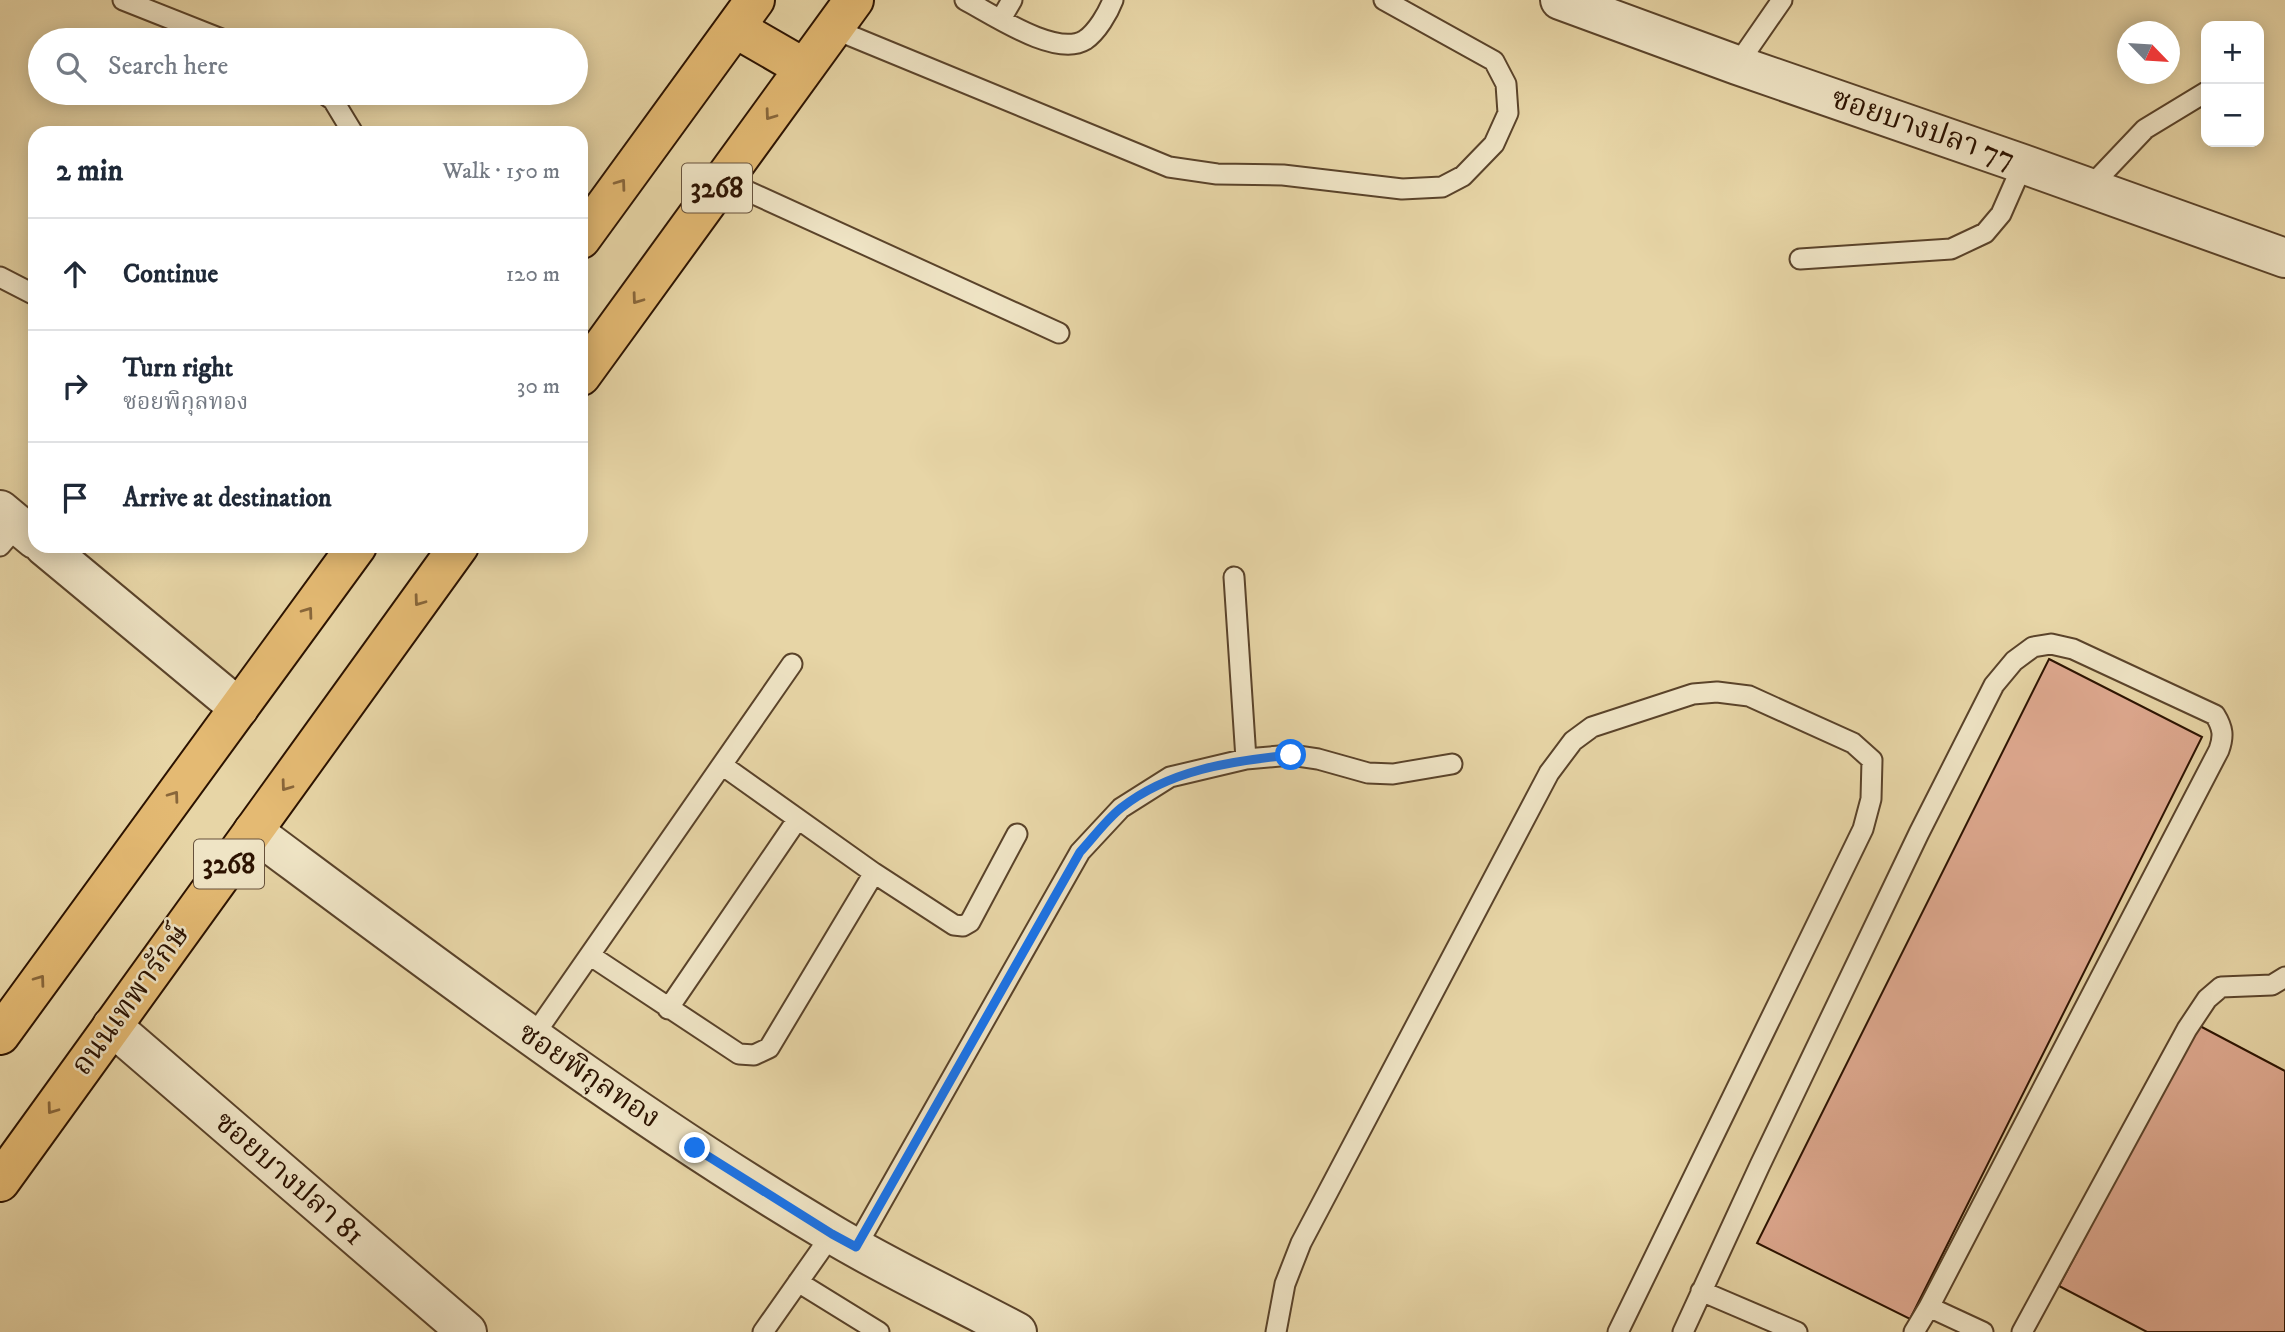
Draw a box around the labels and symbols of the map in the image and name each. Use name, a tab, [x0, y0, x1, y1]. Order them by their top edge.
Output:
north arrow	[2117, 21, 2180, 84]
street label: ซอยบางปลา 77	[1826, 80, 2020, 178]
one-way arrow	[766, 107, 778, 119]
road number: 3268	[682, 164, 752, 212]
one-way arrow	[613, 179, 625, 191]
one-way arrow	[633, 291, 645, 304]
one-way arrow	[415, 593, 427, 606]
one-way arrow	[300, 607, 313, 620]
route start	[1275, 739, 1306, 770]
one-way arrow	[282, 778, 294, 791]
one-way arrow	[166, 791, 179, 804]
road number: 3268	[194, 840, 264, 888]
street label: ถนนเทพารักษ์	[64, 917, 198, 1083]
one-way arrow	[32, 975, 44, 987]
street label: ซอยพิกุลทอง	[511, 1015, 667, 1137]
one-way arrow	[48, 1101, 60, 1114]
street label: ซอยบางปลา 81	[207, 1104, 371, 1254]
route end	[679, 1132, 710, 1163]

